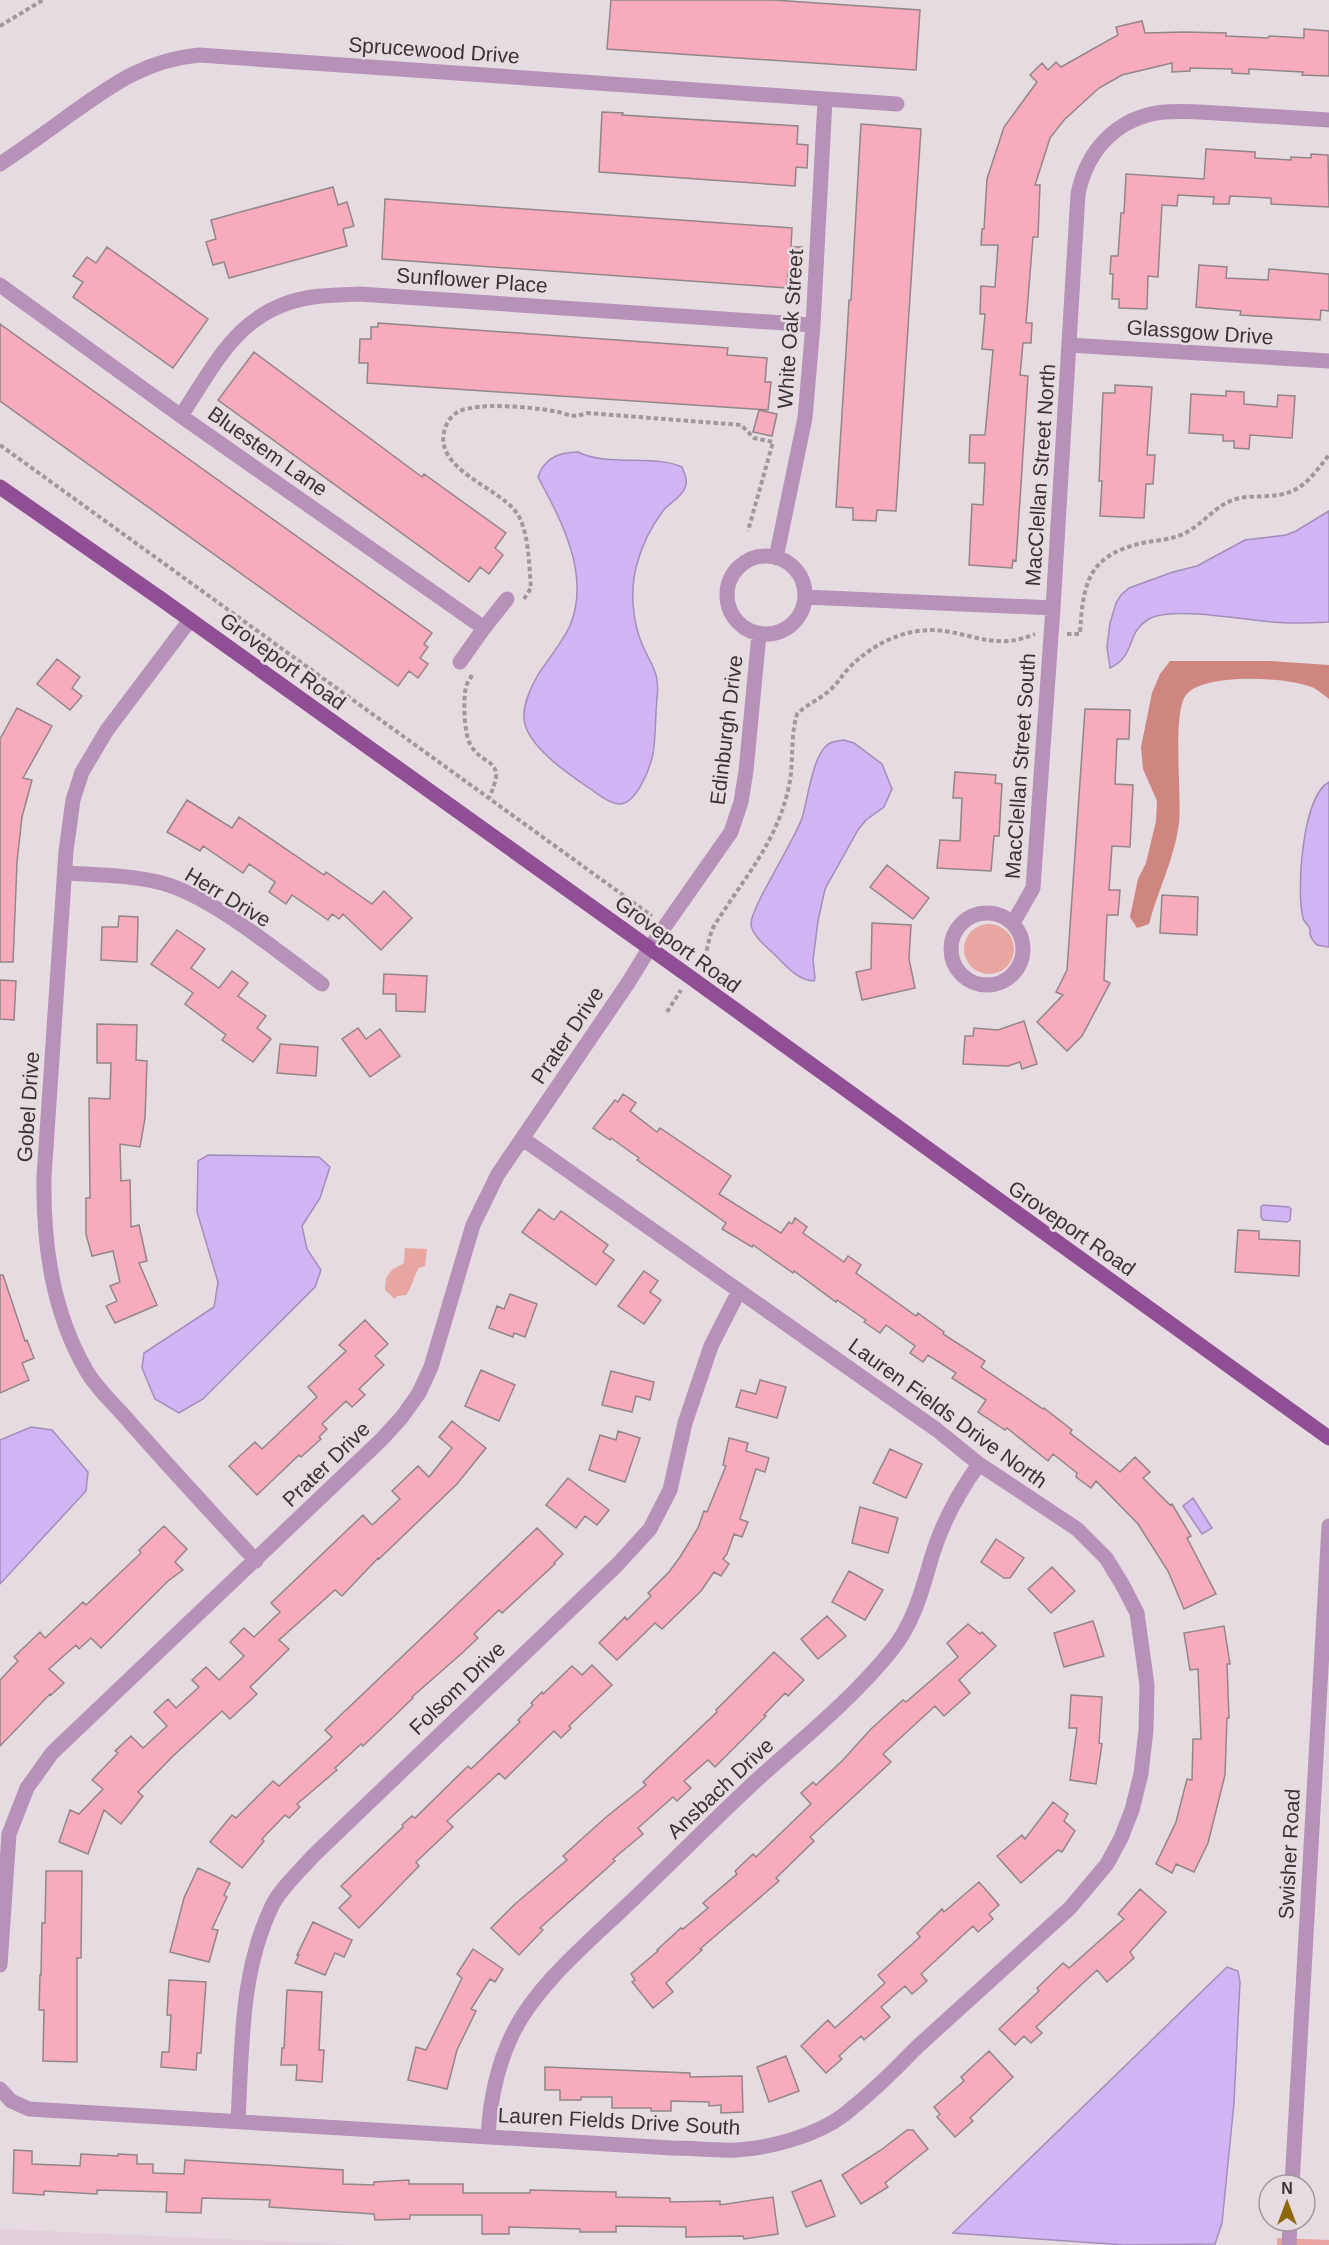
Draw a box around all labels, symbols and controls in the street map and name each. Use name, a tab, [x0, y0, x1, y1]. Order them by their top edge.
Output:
street label: Sprucewood Drive	[348, 33, 520, 67]
street label: White Oak Street	[773, 248, 807, 410]
street label: Sunflower Place	[396, 263, 548, 297]
street label: Glassgow Drive	[1126, 315, 1274, 349]
street label: MacClellan Street North	[1021, 363, 1059, 587]
street label: Bluestem Lane	[204, 401, 332, 501]
street label: Groveport Road	[216, 608, 350, 714]
street label: MacClellan Street South	[1001, 652, 1039, 880]
street label: Edinburgh Drive	[705, 654, 747, 806]
street label: Herr Drive	[181, 863, 275, 931]
street label: Groveport Road	[611, 891, 745, 997]
street label: Prater Drive	[526, 982, 608, 1088]
street label: Gobel Drive	[13, 1051, 43, 1163]
street label: Groveport Road	[1004, 1176, 1140, 1280]
street label: Lauren Fields Drive North	[844, 1333, 1052, 1493]
street label: Prater Drive	[278, 1417, 374, 1511]
street label: Folsom Drive	[405, 1637, 509, 1739]
street label: Ansbach Drive	[662, 1733, 778, 1843]
street label: Swisher Road	[1274, 1788, 1304, 1920]
street label: Lauren Fields Drive South	[497, 2103, 741, 2139]
north arrow	[1257, 2173, 1317, 2233]
text: N	[1281, 2180, 1293, 2197]

